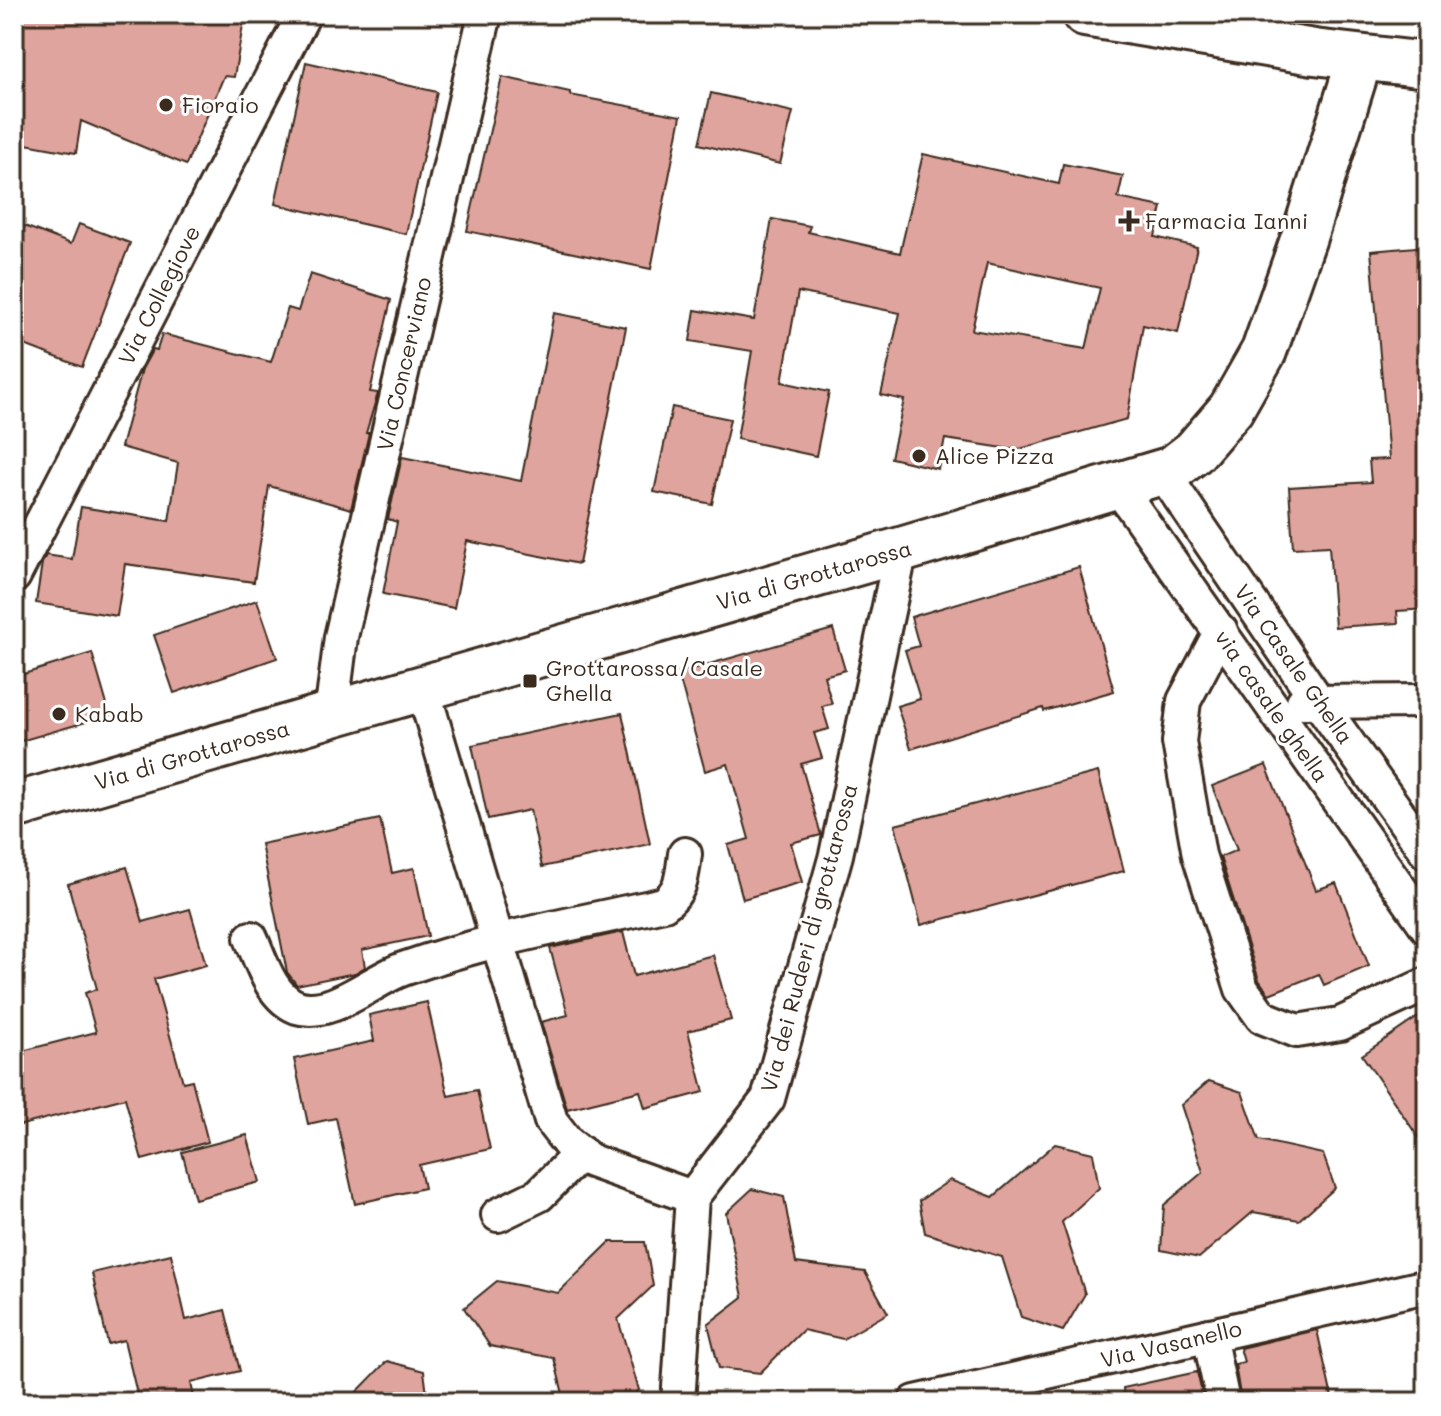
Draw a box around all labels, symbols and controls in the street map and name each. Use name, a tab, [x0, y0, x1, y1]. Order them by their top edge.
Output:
place label: Fioraio	[182, 90, 259, 119]
marker: Fioraio	[157, 96, 175, 114]
place label: Farmacia Ianni	[1145, 206, 1308, 235]
marker: Farmacia Ianni	[1120, 212, 1138, 230]
street label: Via Collegiove	[111, 220, 206, 369]
street label: Via Concerviano	[369, 274, 438, 454]
place label: Alice Pizza	[935, 441, 1054, 470]
marker: Alice Pizza	[910, 447, 928, 465]
street label: Via di Grottarossa	[713, 533, 915, 616]
street label: Via Casale Ghella	[1228, 578, 1360, 749]
street label: via casale ghella	[1209, 624, 1336, 788]
place label: Grottarossa/Casale Ghella	[546, 653, 763, 707]
marker: Grottarossa/Casale Ghella	[521, 672, 539, 690]
place label: Kabab	[75, 699, 144, 728]
marker: Kabab	[50, 705, 68, 723]
street label: Via di Grottarossa	[91, 713, 293, 796]
street label: Via dei Ruderi di grottarossa	[753, 780, 864, 1095]
street label: Via Vasanello	[1098, 1313, 1244, 1374]

